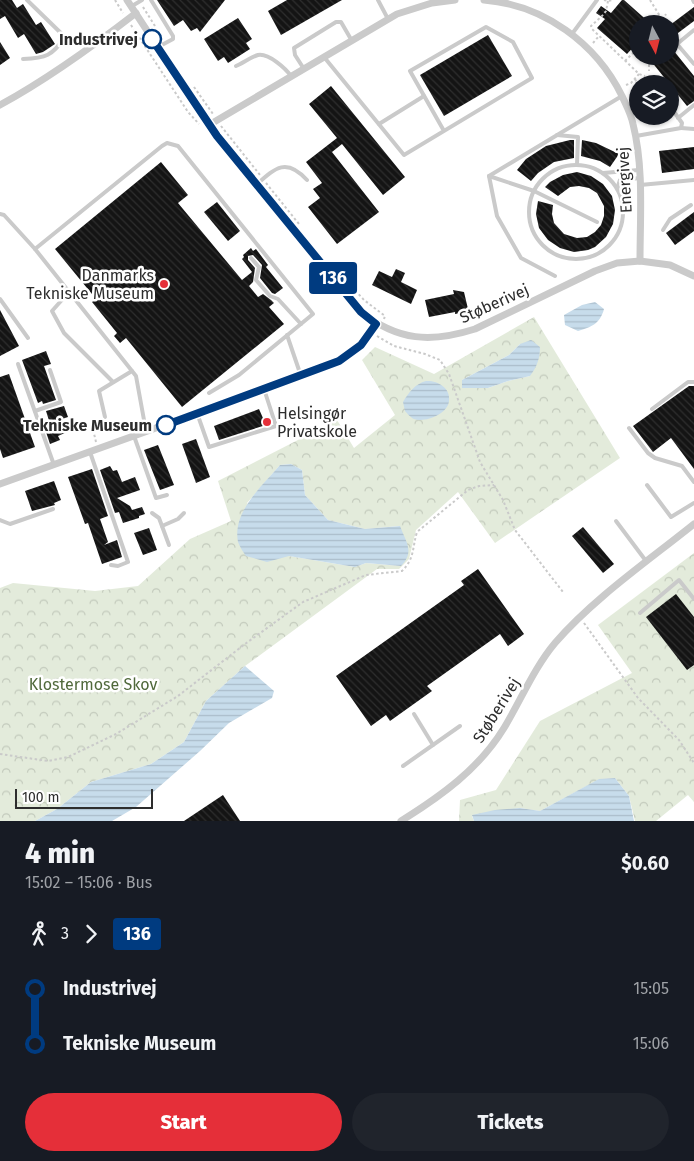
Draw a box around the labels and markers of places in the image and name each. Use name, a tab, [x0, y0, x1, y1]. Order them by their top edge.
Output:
marker: Industrivej	[142, 29, 162, 49]
place label: Industrivej	[59, 30, 138, 49]
place label: Danmarks Tekniske Museum	[26, 266, 154, 303]
marker: Danmarks Tekniske Museum	[158, 278, 170, 290]
place label: Helsingør Privatskole	[277, 404, 357, 441]
marker: Tekniske Museum	[156, 415, 176, 435]
place label: Tekniske Museum	[23, 416, 152, 435]
marker: Helsingør Privatskole	[261, 416, 273, 428]

